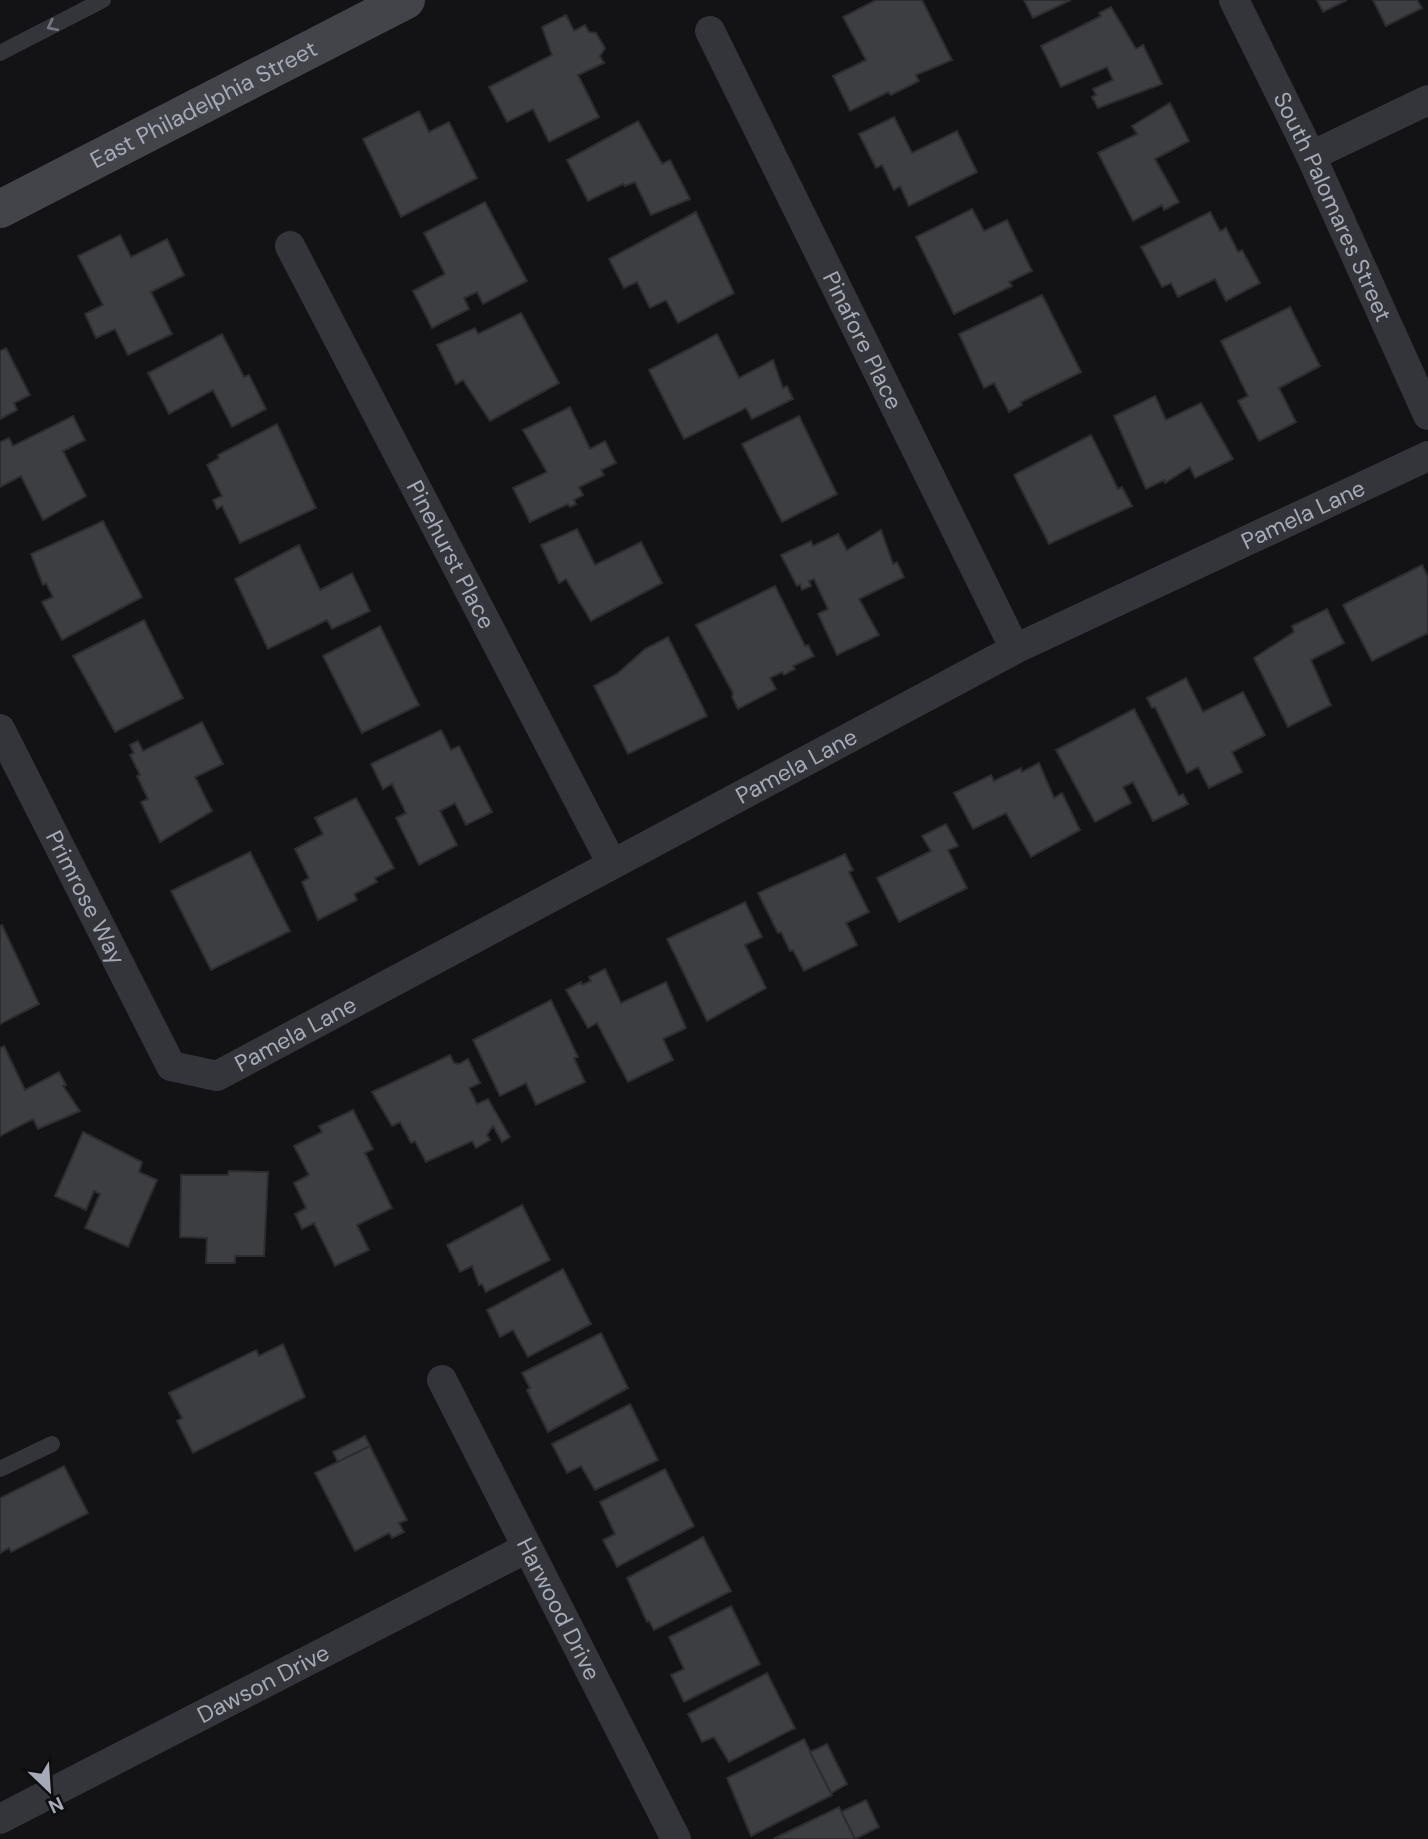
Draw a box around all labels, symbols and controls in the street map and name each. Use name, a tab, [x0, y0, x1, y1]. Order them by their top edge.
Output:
one-way arrow	[47, 18, 59, 32]
street label: East Philadelphia Street	[85, 33, 322, 175]
street label: South Palomares Street	[1267, 87, 1399, 326]
street label: Pinafore Place	[816, 266, 909, 414]
street label: Pamela Lane	[1236, 473, 1370, 556]
street label: Pinehurst Place	[400, 475, 502, 634]
street label: Pamela Lane	[730, 721, 862, 811]
street label: Primrose Way	[39, 825, 132, 970]
street label: Pamela Lane	[230, 989, 361, 1079]
street label: Harwood Drive	[510, 1533, 608, 1685]
street label: Dawson Drive	[192, 1637, 334, 1730]
north arrow	[14, 1755, 84, 1825]
text: N	[44, 1791, 68, 1819]

